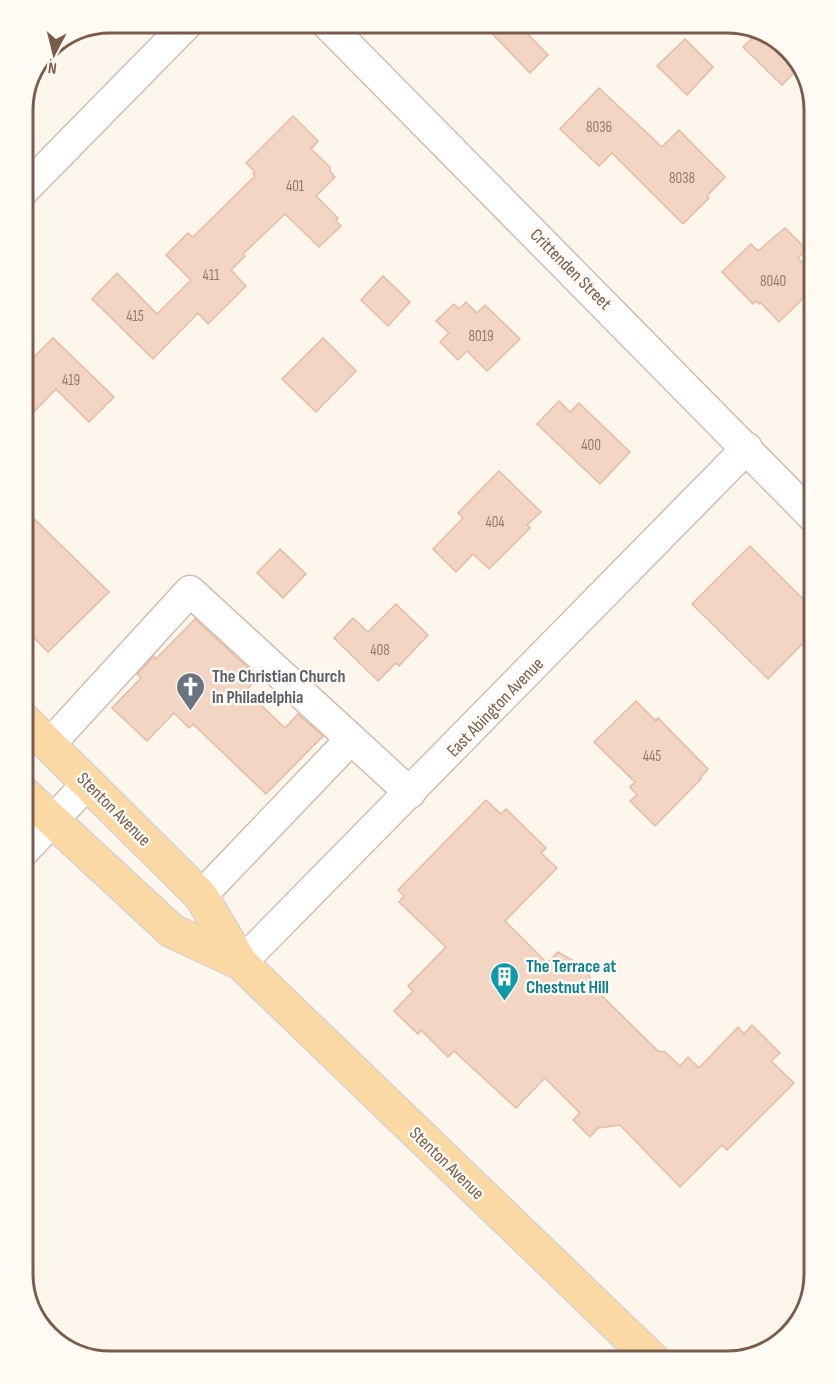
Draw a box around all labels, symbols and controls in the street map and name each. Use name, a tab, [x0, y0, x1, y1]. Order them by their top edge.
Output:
north arrow	[24, 24, 84, 84]
text: N	[47, 57, 58, 77]
house number: 8036	[586, 118, 612, 137]
house number: 8038	[669, 169, 695, 188]
house number: 401	[286, 177, 305, 196]
street label: Crittenden Street	[526, 224, 616, 315]
house number: 411	[203, 266, 220, 285]
house number: 8040	[760, 272, 786, 291]
house number: 415	[126, 307, 144, 326]
house number: 8019	[468, 327, 494, 346]
house number: 419	[62, 371, 80, 390]
house number: 400	[581, 436, 601, 455]
house number: 404	[485, 513, 505, 532]
house number: 408	[370, 641, 390, 660]
street label: East Abington Avenue	[443, 653, 548, 761]
place label: The Christian Church in Philadelphia	[212, 666, 345, 708]
church icon: The Christian Church in Philadelphia	[175, 670, 207, 712]
house number: 445	[643, 747, 661, 766]
street label: Stenton Avenue	[72, 768, 155, 851]
place label: The Terrace at Chestnut Hill	[526, 956, 616, 998]
building icon: The Terrace at Chestnut Hill	[489, 960, 521, 1002]
street label: Stenton Avenue	[405, 1123, 488, 1204]

